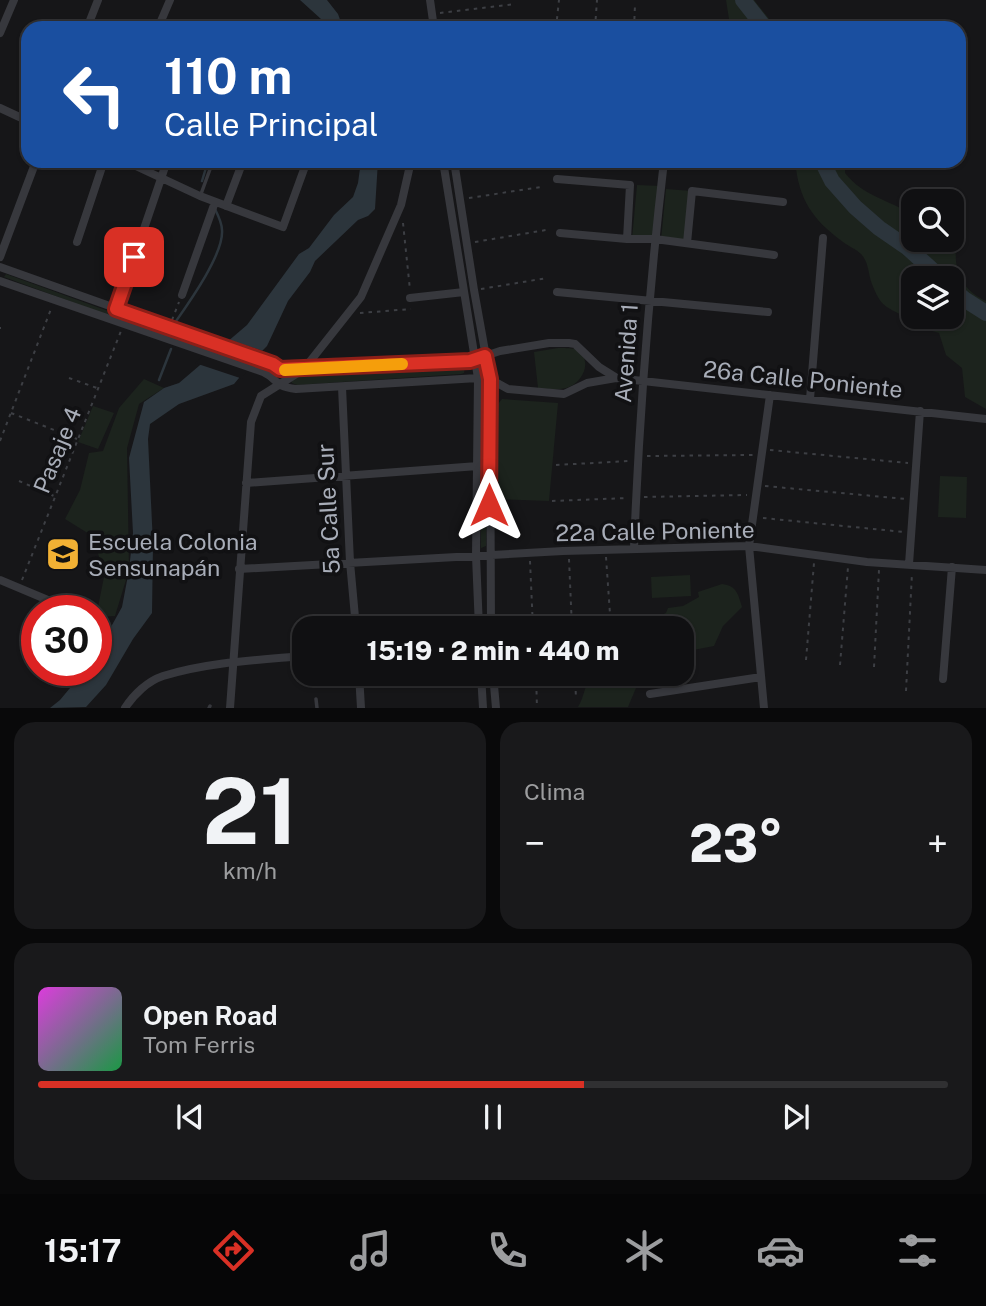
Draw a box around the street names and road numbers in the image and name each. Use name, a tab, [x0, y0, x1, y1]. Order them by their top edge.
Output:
street label: Avenida 1	[609, 302, 643, 404]
street label: 26a Calle Poniente	[702, 355, 904, 403]
street label: Pasaje 4	[28, 403, 86, 497]
street label: 5a Calle Sur	[311, 443, 345, 575]
street label: 22a Calle Poniente	[555, 516, 755, 546]

